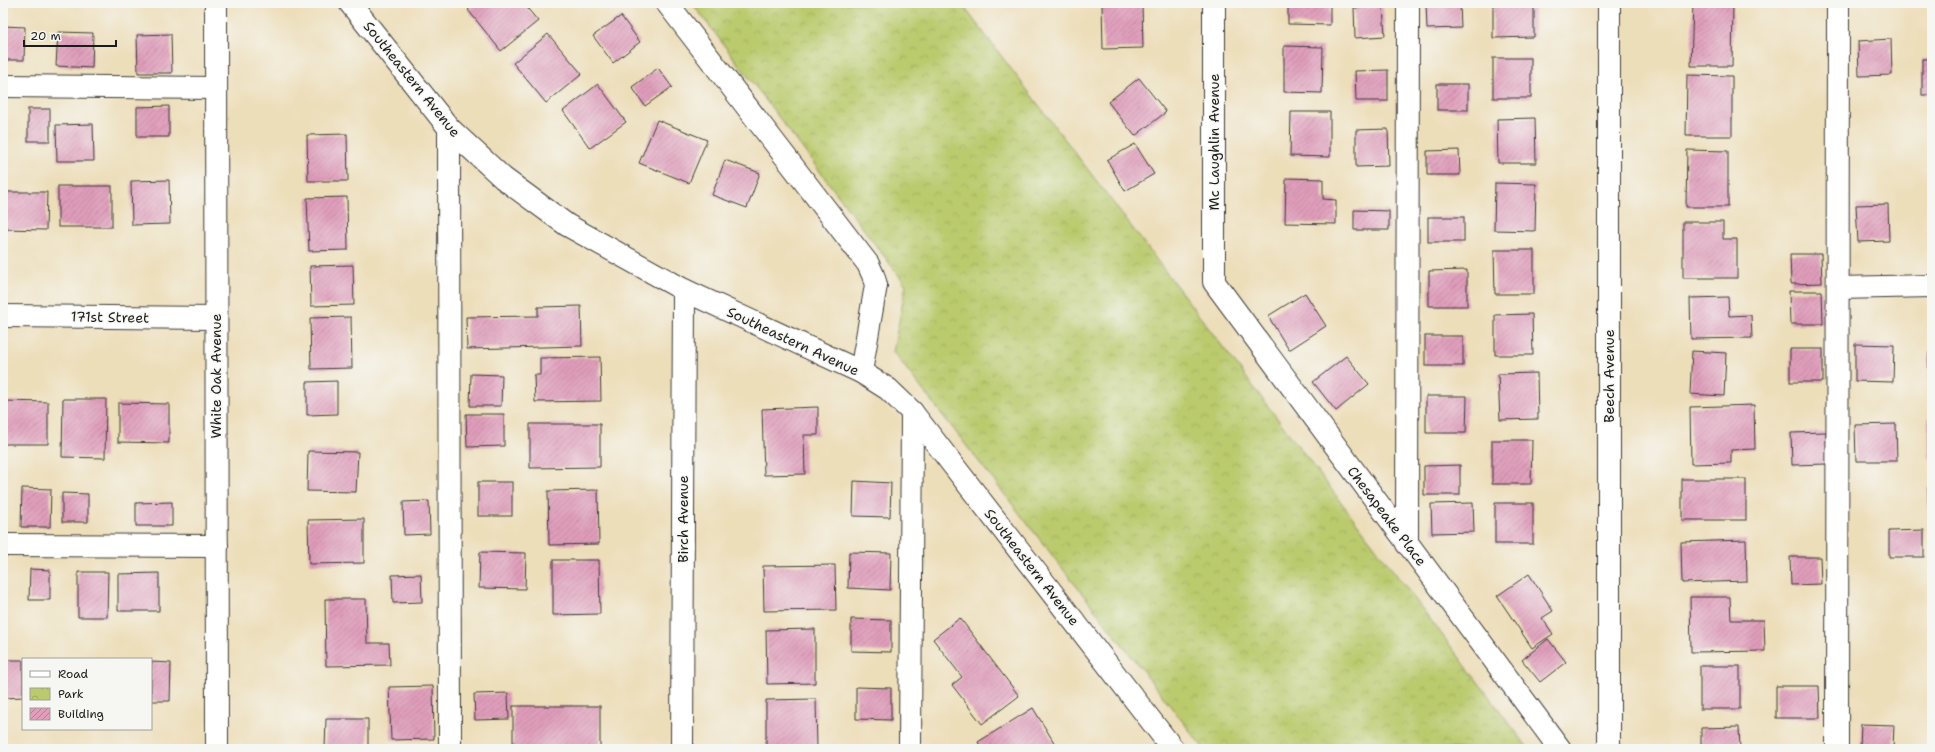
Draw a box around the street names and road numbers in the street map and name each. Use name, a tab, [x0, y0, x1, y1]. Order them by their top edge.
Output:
street label: Southeastern Avenue	[360, 17, 464, 141]
street label: Mc Laughlin Avenue	[1205, 73, 1223, 211]
street label: Southeastern Avenue	[724, 302, 862, 380]
street label: 171st Street	[71, 307, 149, 327]
street label: White Oak Avenue	[207, 314, 225, 438]
street label: Beech Avenue	[1600, 329, 1618, 423]
street label: Chesapeake Place	[1344, 463, 1430, 570]
street label: Birch Avenue	[674, 475, 692, 563]
street label: Southeastern Avenue	[981, 505, 1083, 629]

